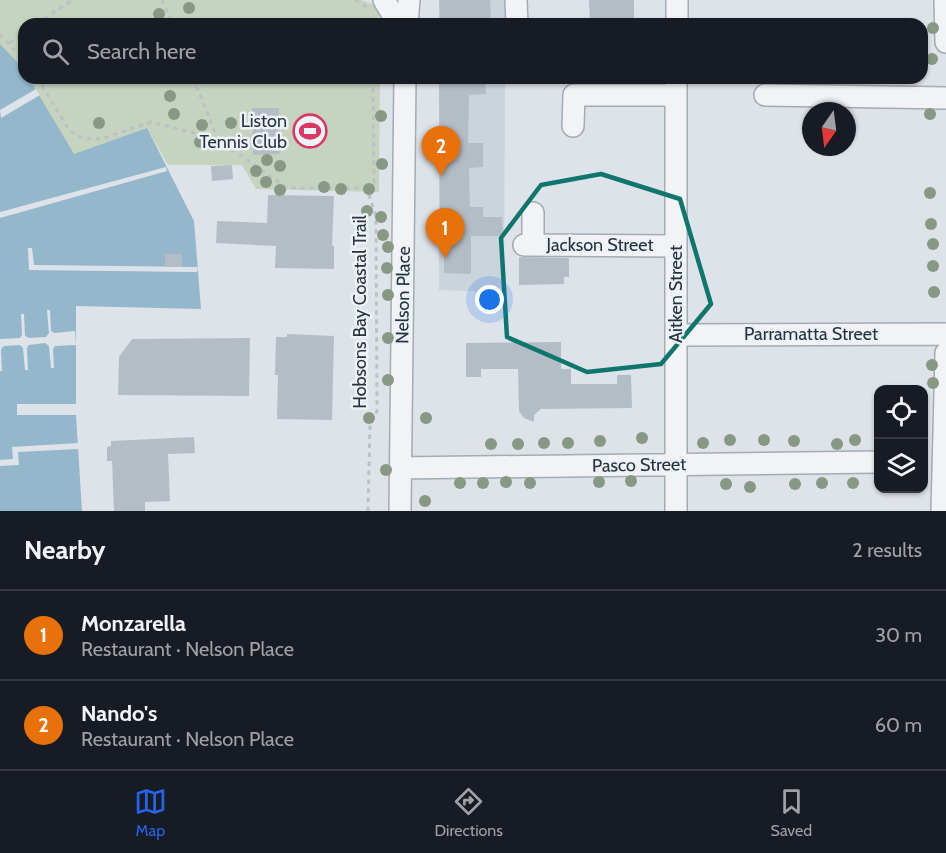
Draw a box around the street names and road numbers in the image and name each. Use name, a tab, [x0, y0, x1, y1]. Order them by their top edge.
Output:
street label: Hobsons Bay Coastal Trail	[349, 214, 371, 409]
street label: Jackson Street	[545, 234, 654, 256]
street label: Aitken Street	[665, 245, 687, 343]
street label: Nelson Place	[391, 246, 415, 344]
street label: Parramatta Street	[744, 323, 878, 345]
street label: Pasco Street	[592, 453, 686, 477]

